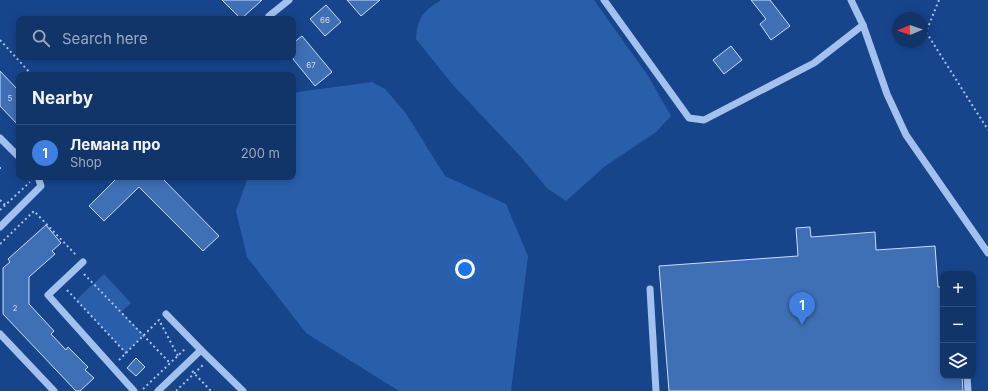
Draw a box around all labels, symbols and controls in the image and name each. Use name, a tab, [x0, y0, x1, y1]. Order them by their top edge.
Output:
north arrow	[892, 12, 928, 48]
house number: 66	[320, 15, 330, 25]
search box	[16, 16, 296, 60]
icon: search	[30, 27, 52, 49]
text: Search here	[62, 29, 148, 48]
house number: 67	[306, 60, 316, 70]
text: Nearby	[32, 88, 93, 108]
house number: 5	[8, 93, 13, 103]
text: Лемана про	[70, 135, 161, 154]
text: 1	[42, 145, 48, 161]
text: 200 m	[241, 145, 280, 161]
text: Shop	[70, 154, 102, 170]
your location	[455, 259, 475, 279]
map controls	[940, 271, 976, 379]
button: +	[940, 271, 976, 307]
pin: 1	[789, 292, 815, 325]
house number: 2	[13, 303, 18, 313]
button: −	[940, 307, 976, 343]
button: layers	[940, 343, 976, 379]

